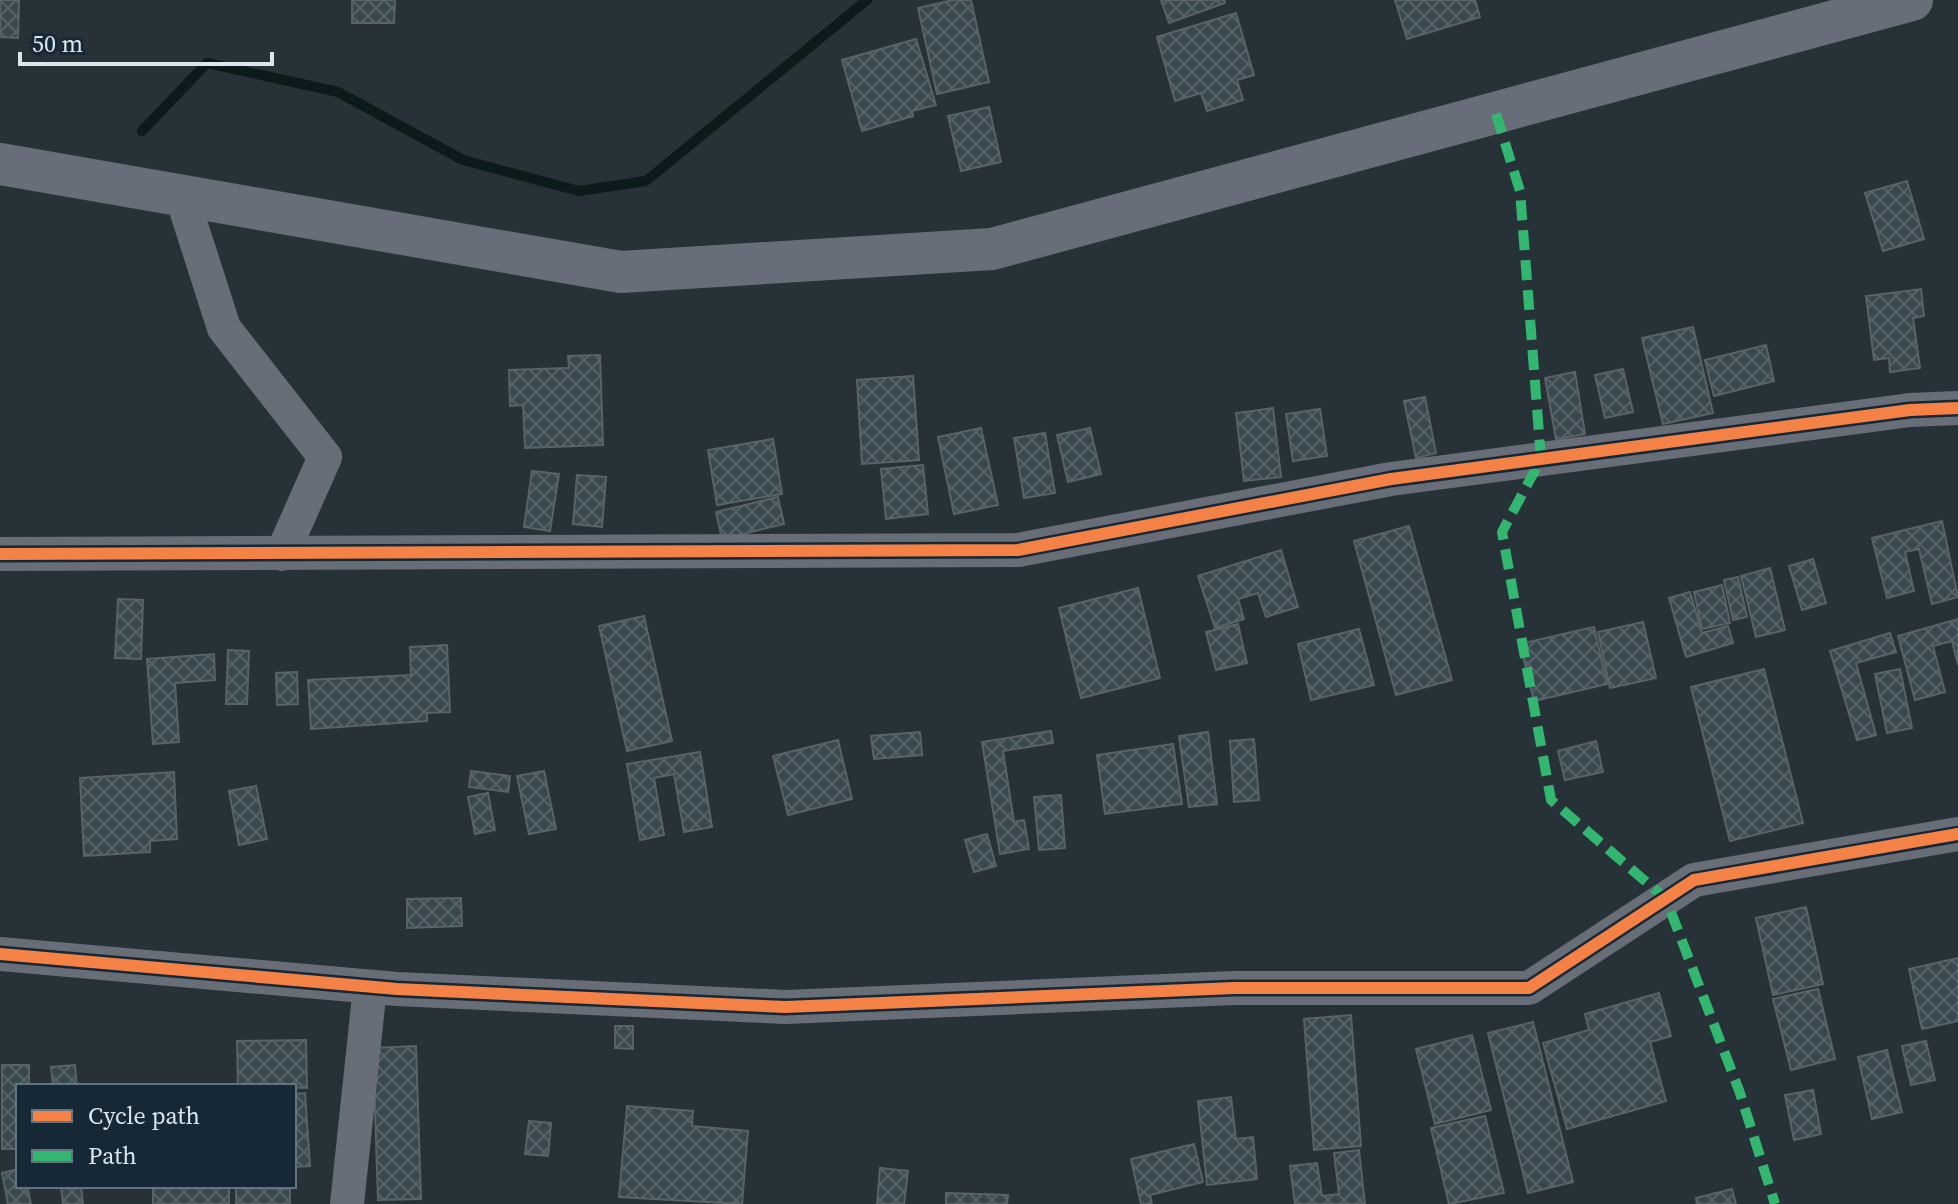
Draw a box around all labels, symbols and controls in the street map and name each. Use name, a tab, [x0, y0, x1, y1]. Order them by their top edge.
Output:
scale bar	[20, 16, 272, 66]
text: 50 m	[32, 27, 83, 60]
legend	[16, 1084, 296, 1188]
text: Cycle path	[88, 1099, 200, 1132]
text: Path	[88, 1139, 137, 1172]

